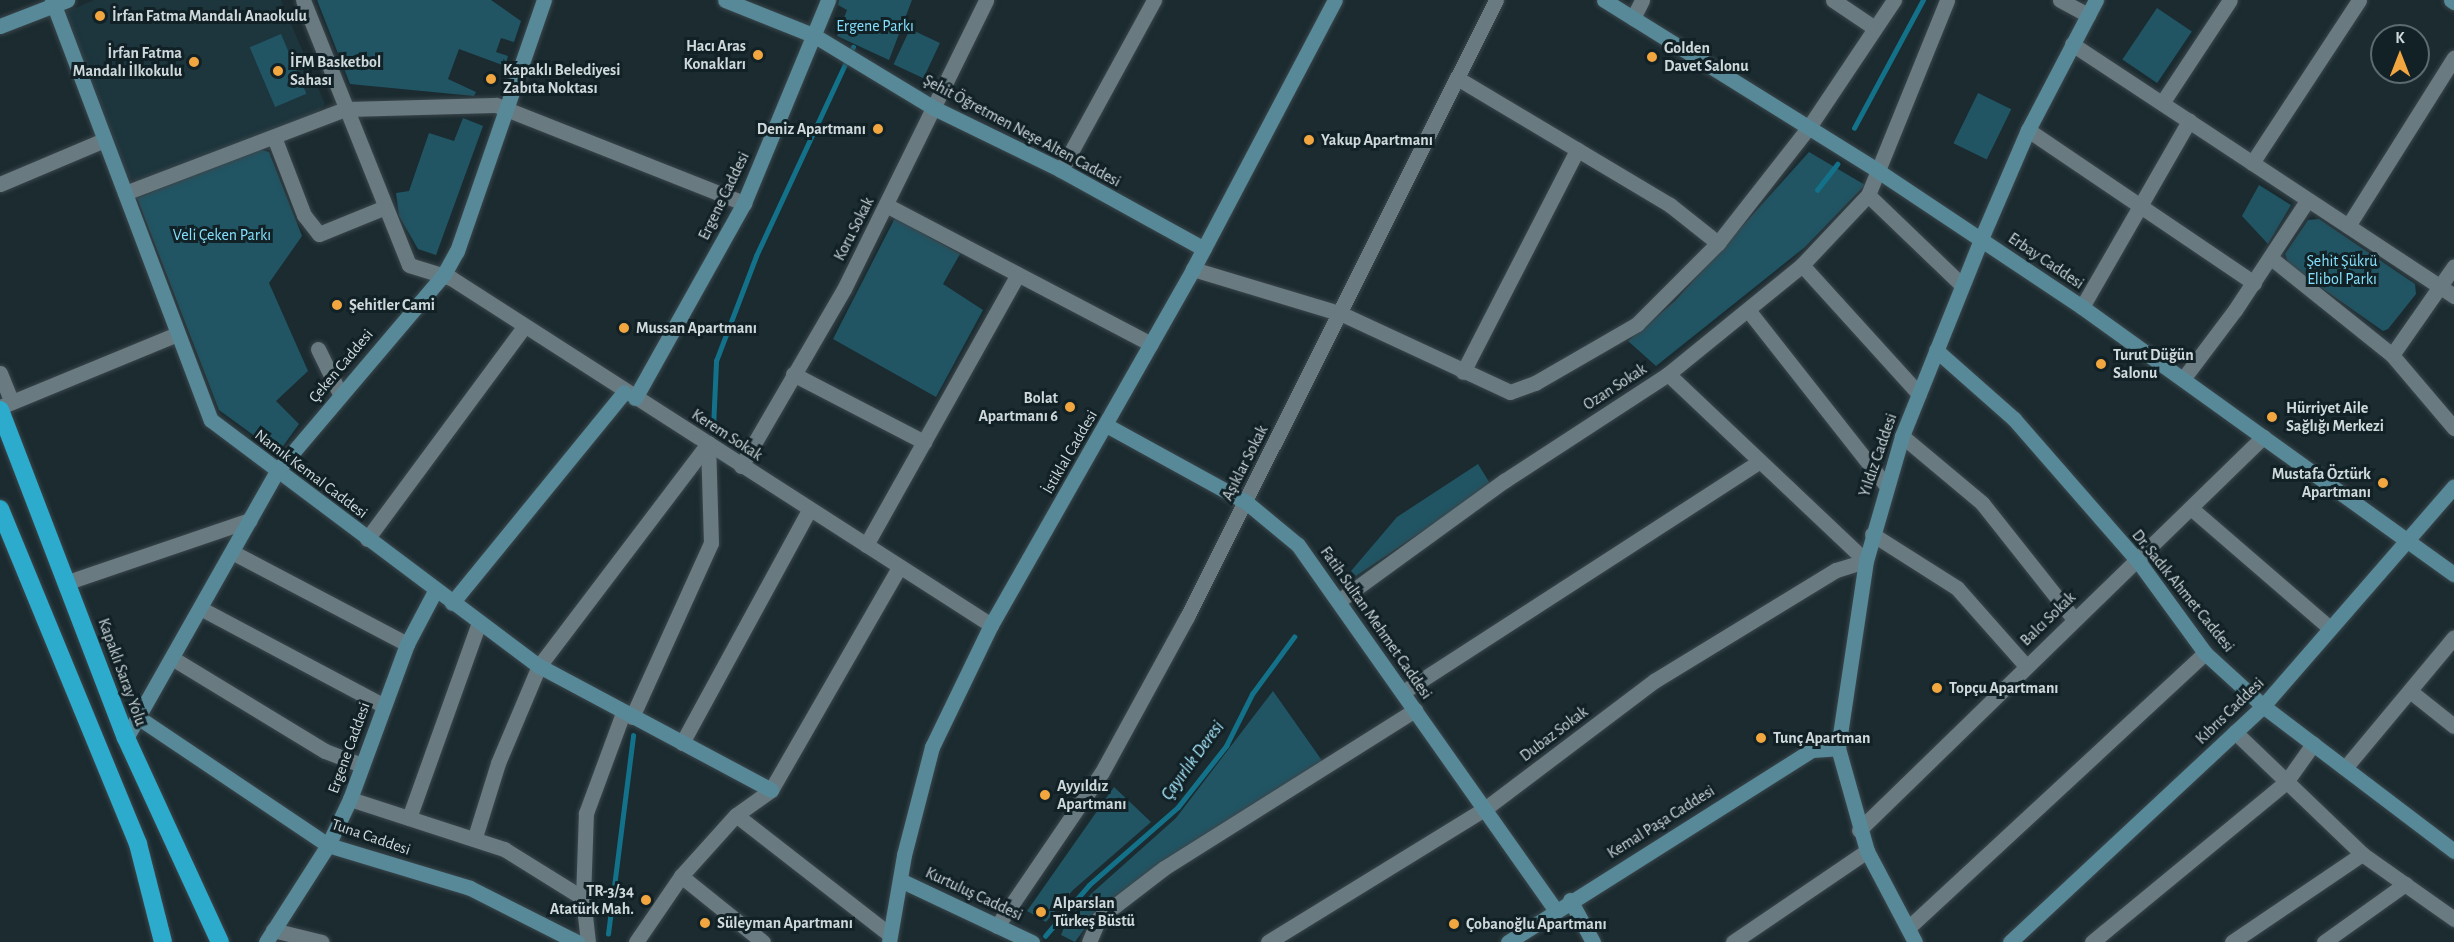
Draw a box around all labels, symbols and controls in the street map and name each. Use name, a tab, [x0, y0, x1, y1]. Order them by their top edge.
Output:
place label: İrfan Fatma Mandalı Anaokulu	[112, 6, 307, 26]
marker: İrfan Fatma Mandalı Anaokulu	[93, 9, 107, 23]
park label: Ergene Parkı	[836, 16, 914, 36]
north arrow	[2370, 24, 2430, 84]
text: K	[2395, 30, 2405, 46]
place label: Hacı Aras Konakları	[684, 36, 746, 74]
place label: Golden Davet Salonu	[1664, 38, 1749, 76]
place label: İrfan Fatma Mandalı İlkokulu	[73, 43, 182, 81]
marker: Hacı Aras Konakları	[751, 48, 765, 62]
marker: Golden Davet Salonu	[1645, 50, 1659, 64]
place label: İFM Basketbol Sahası	[290, 52, 381, 90]
marker: İrfan Fatma Mandalı İlkokulu	[187, 55, 201, 69]
place label: Kapaklı Belediyesi Zabıta Noktası	[503, 60, 620, 98]
marker: İFM Basketbol Sahası	[271, 64, 285, 78]
street label: Şehit Öğretmen Neşe Alten Caddesi	[920, 71, 1124, 191]
marker: Kapaklı Belediyesi Zabıta Noktası	[484, 72, 498, 86]
place label: Deniz Apartmanı	[757, 119, 866, 139]
marker: Deniz Apartmanı	[871, 122, 885, 136]
place label: Yakup Apartmanı	[1321, 130, 1433, 150]
marker: Yakup Apartmanı	[1302, 133, 1316, 147]
street label: Ergene Caddesi	[694, 149, 754, 243]
street label: Koru Sokak	[830, 194, 878, 264]
park label: Veli Çeken Parkı	[173, 225, 271, 245]
street label: Erbay Caddesi	[2005, 229, 2087, 293]
park label: Şehit Şükrü Elibol Parkı	[2307, 251, 2377, 289]
place label: Şehitler Cami	[349, 295, 435, 315]
marker: Şehitler Cami	[330, 298, 344, 312]
place label: Mussan Apartmanı	[636, 318, 757, 338]
marker: Mussan Apartmanı	[617, 321, 631, 335]
street label: Çeken Caddesi	[305, 325, 377, 407]
place label: Turut Düğün Salonu	[2113, 345, 2194, 383]
marker: Turut Düğün Salonu	[2094, 357, 2108, 371]
street label: Ozan Sokak	[1580, 359, 1650, 415]
place label: Bolat Apartmanı 6	[978, 388, 1058, 426]
place label: Hürriyet Aile Sağlığı Merkezi	[2286, 398, 2384, 436]
marker: Bolat Apartmanı 6	[1063, 400, 1077, 414]
street label: Kerem Sokak	[688, 405, 766, 465]
street label: İstiklal Caddesi	[1038, 407, 1102, 497]
marker: Hürriyet Aile Sağlığı Merkezi	[2263, 408, 2281, 426]
street label: Yıldız Caddesi	[1855, 411, 1901, 499]
street label: Aşıklar Sokak	[1218, 422, 1272, 504]
street label: Namık Kemal Caddesi	[251, 425, 371, 523]
place label: Mustafa Öztürk Apartmanı	[2272, 464, 2371, 502]
marker: Mustafa Öztürk Apartmanı	[2376, 476, 2390, 490]
street label: Dr. Sadık Ahmet Caddesi	[2128, 526, 2238, 656]
street label: Fatih Sultan Mehmet Caddesi	[1316, 543, 1436, 703]
street label: Balcı Sokak	[2016, 588, 2080, 650]
street label: Kapaklı Saray Yolu	[94, 616, 150, 728]
street label: Kıbrıs Caddesi	[2192, 674, 2268, 748]
place label: Topçu Apartmanı	[1949, 678, 2059, 698]
marker: Topçu Apartmanı	[1930, 681, 1944, 695]
street label: Ergene Caddesi	[324, 700, 374, 796]
street label: Dubaz Sokak	[1516, 702, 1592, 766]
water label: Çayırlık Deresi	[1157, 717, 1229, 805]
place label: Tunç Apartman	[1773, 728, 1870, 748]
marker: Tunç Apartman	[1754, 731, 1768, 745]
place label: Ayyıldız Apartmanı	[1057, 776, 1126, 814]
street label: Kemal Paşa Caddesi	[1604, 781, 1718, 863]
marker: Ayyıldız Apartmanı	[1038, 788, 1052, 802]
street label: Tuna Caddesi	[329, 815, 413, 859]
street label: Kurtuluş Caddesi	[922, 863, 1026, 925]
place label: TR-3/34 Atatürk Mah.	[550, 881, 634, 919]
marker: TR-3/34 Atatürk Mah.	[639, 893, 653, 907]
place label: Alparslan Türkeş Büstü	[1053, 893, 1135, 931]
marker: Alparslan Türkeş Büstü	[1034, 905, 1048, 919]
place label: Süleyman Apartmanı	[717, 913, 853, 933]
place label: Çobanoğlu Apartmanı	[1466, 914, 1607, 934]
marker: Süleyman Apartmanı	[698, 916, 712, 930]
marker: Çobanoğlu Apartmanı	[1447, 917, 1461, 931]

